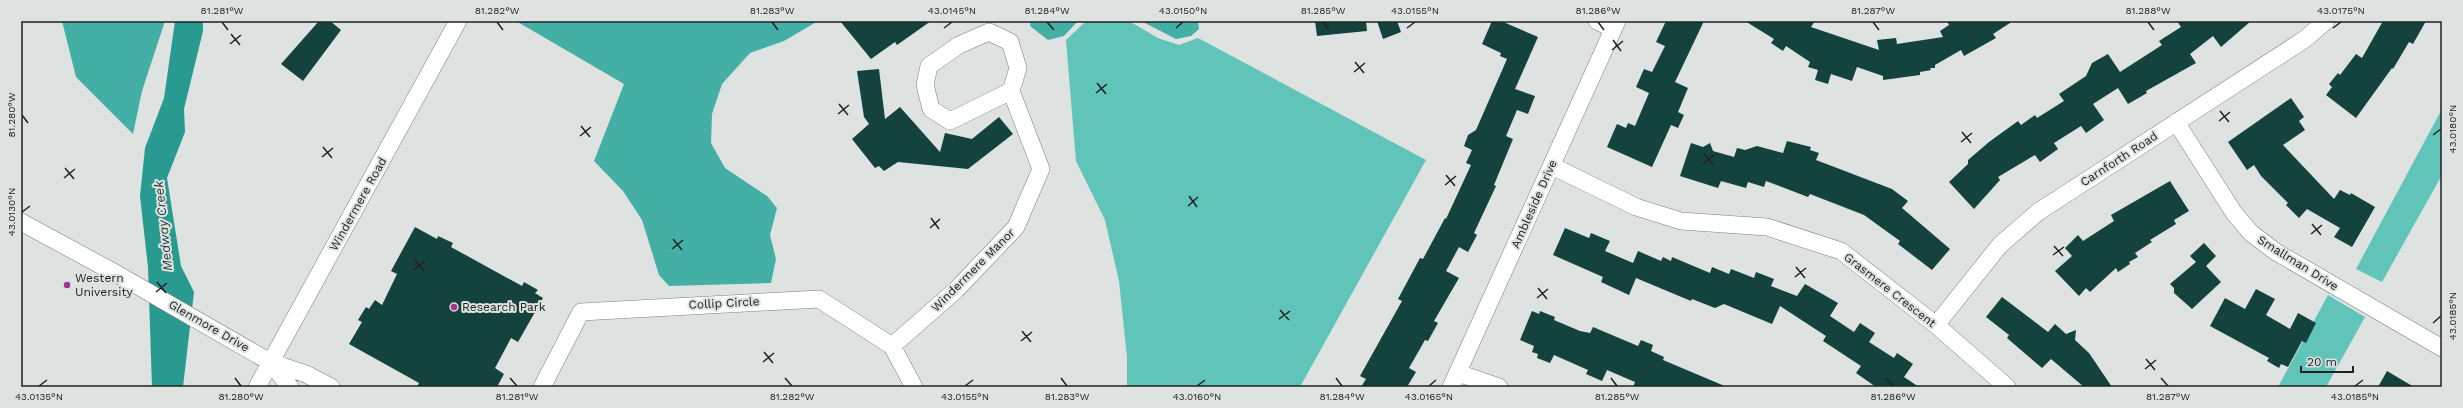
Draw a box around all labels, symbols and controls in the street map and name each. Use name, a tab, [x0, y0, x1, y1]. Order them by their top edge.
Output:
text: 81.281°W	[201, 5, 244, 16]
text: 81.282°W	[475, 5, 520, 16]
text: 81.283°W	[750, 5, 795, 16]
text: 43.0145°N	[928, 5, 976, 16]
text: 81.284°W	[1024, 5, 1070, 16]
text: 43.0150°N	[1159, 5, 1207, 16]
text: 81.285°W	[1301, 5, 1346, 16]
text: 43.0155°N	[1391, 5, 1439, 16]
text: 81.286°W	[1576, 5, 1621, 16]
text: 81.287°W	[1851, 5, 1895, 16]
text: 81.288°W	[2125, 5, 2171, 16]
text: 43.0175°N	[2317, 5, 2365, 16]
text: 81.280°W	[6, 92, 17, 138]
text: 43.0180°N	[2447, 105, 2458, 153]
street label: Carnforth Road	[2078, 129, 2160, 189]
street label: Windermere Road	[326, 155, 390, 253]
street label: Ambleside Drive	[1508, 158, 1560, 250]
water label: Medway Creek	[151, 179, 175, 272]
text: 43.0130°N	[6, 188, 17, 236]
street label: Windermere Manor	[928, 225, 1018, 315]
street label: Smallman Drive	[2255, 232, 2341, 294]
street label: Grasmere Crescent	[1841, 250, 1939, 330]
place label: Western University	[75, 271, 133, 299]
marker: Western University	[62, 280, 72, 290]
text: 43.0185°N	[2447, 292, 2458, 340]
street label: Collip Circle	[688, 294, 760, 312]
street label: Glenmore Drive	[166, 297, 252, 355]
place label: Research Park	[462, 300, 546, 314]
marker: Research Park	[449, 302, 459, 312]
scale bar	[2301, 348, 2353, 374]
text: 20 m	[2307, 355, 2337, 369]
text: 43.0135°N	[15, 391, 63, 402]
text: 81.280°W	[218, 391, 264, 402]
text: 81.281°W	[496, 391, 539, 402]
text: 81.282°W	[770, 391, 815, 402]
text: 43.0155°N	[941, 391, 989, 402]
text: 81.283°W	[1045, 391, 1090, 402]
text: 43.0160°N	[1173, 391, 1221, 402]
text: 81.284°W	[1319, 391, 1365, 402]
text: 43.0165°N	[1405, 391, 1453, 402]
text: 81.285°W	[1595, 391, 1640, 402]
text: 81.286°W	[1871, 391, 1916, 402]
text: 81.287°W	[2146, 391, 2190, 402]
text: 43.0185°N	[2331, 391, 2379, 402]

